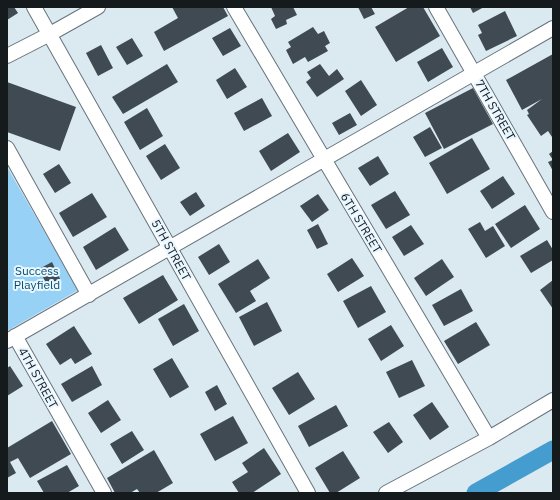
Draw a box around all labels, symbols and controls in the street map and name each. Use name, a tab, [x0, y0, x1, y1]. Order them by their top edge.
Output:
street label: 7TH STREET	[472, 77, 519, 143]
street label: 6TH STREET	[338, 190, 385, 256]
street label: 5TH STREET	[148, 217, 194, 283]
park label: Success Playfield	[14, 263, 60, 292]
street label: 4TH STREET	[15, 345, 61, 411]

